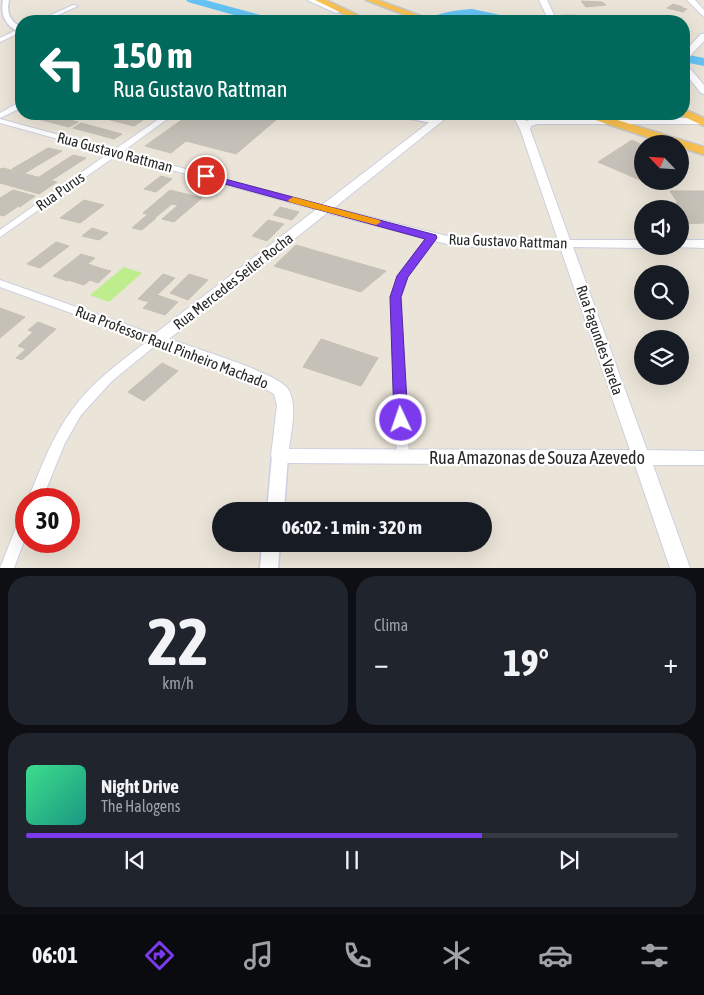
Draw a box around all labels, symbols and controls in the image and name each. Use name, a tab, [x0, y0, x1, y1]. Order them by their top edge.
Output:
icon: left	[30, 35, 95, 100]
text: 150 m	[113, 35, 192, 75]
text: Rua Gustavo Rattman	[113, 76, 287, 102]
street label: Rua Gustavo Rattman	[55, 128, 175, 176]
north arrow	[634, 135, 689, 190]
map controls	[634, 135, 689, 385]
pin	[185, 155, 227, 197]
icon: arrive	[192, 162, 220, 190]
street label: Rua Purus	[32, 168, 88, 214]
button: sound	[634, 200, 689, 255]
street label: Rua Mercedes Seiler Rocha	[170, 229, 296, 333]
street label: Rua Gustavo Rattman	[448, 230, 568, 252]
button: search	[634, 265, 689, 320]
street label: Rua Fagundes Varela	[573, 283, 627, 397]
street label: Rua Professor Raul Pinheiro Machado	[73, 302, 271, 392]
button: layers	[634, 330, 689, 385]
position arrow	[374, 393, 426, 445]
street label: Rua Amazonas de Souza Azevedo	[429, 447, 645, 468]
speed limit sign: 30	[15, 488, 80, 553]
text: 06:02 · 1 min · 320 m	[282, 516, 422, 538]
text: 22	[147, 604, 209, 679]
text: Clima	[374, 616, 408, 634]
text: 19°	[503, 641, 549, 684]
text: −	[374, 647, 389, 679]
text: +	[663, 647, 678, 679]
text: km/h	[162, 674, 194, 692]
text: Night Drive	[101, 775, 179, 797]
text: The Halogens	[101, 797, 181, 815]
icon: previous	[121, 846, 149, 874]
icon: pause	[338, 846, 366, 874]
icon: next	[555, 846, 583, 874]
icon: directions	[142, 938, 177, 973]
icon: music	[241, 938, 276, 973]
icon: phone	[340, 938, 375, 973]
icon: climate	[439, 938, 474, 973]
icon: car	[538, 938, 573, 973]
icon: filters	[637, 938, 672, 973]
text: 06:01	[32, 942, 78, 968]

